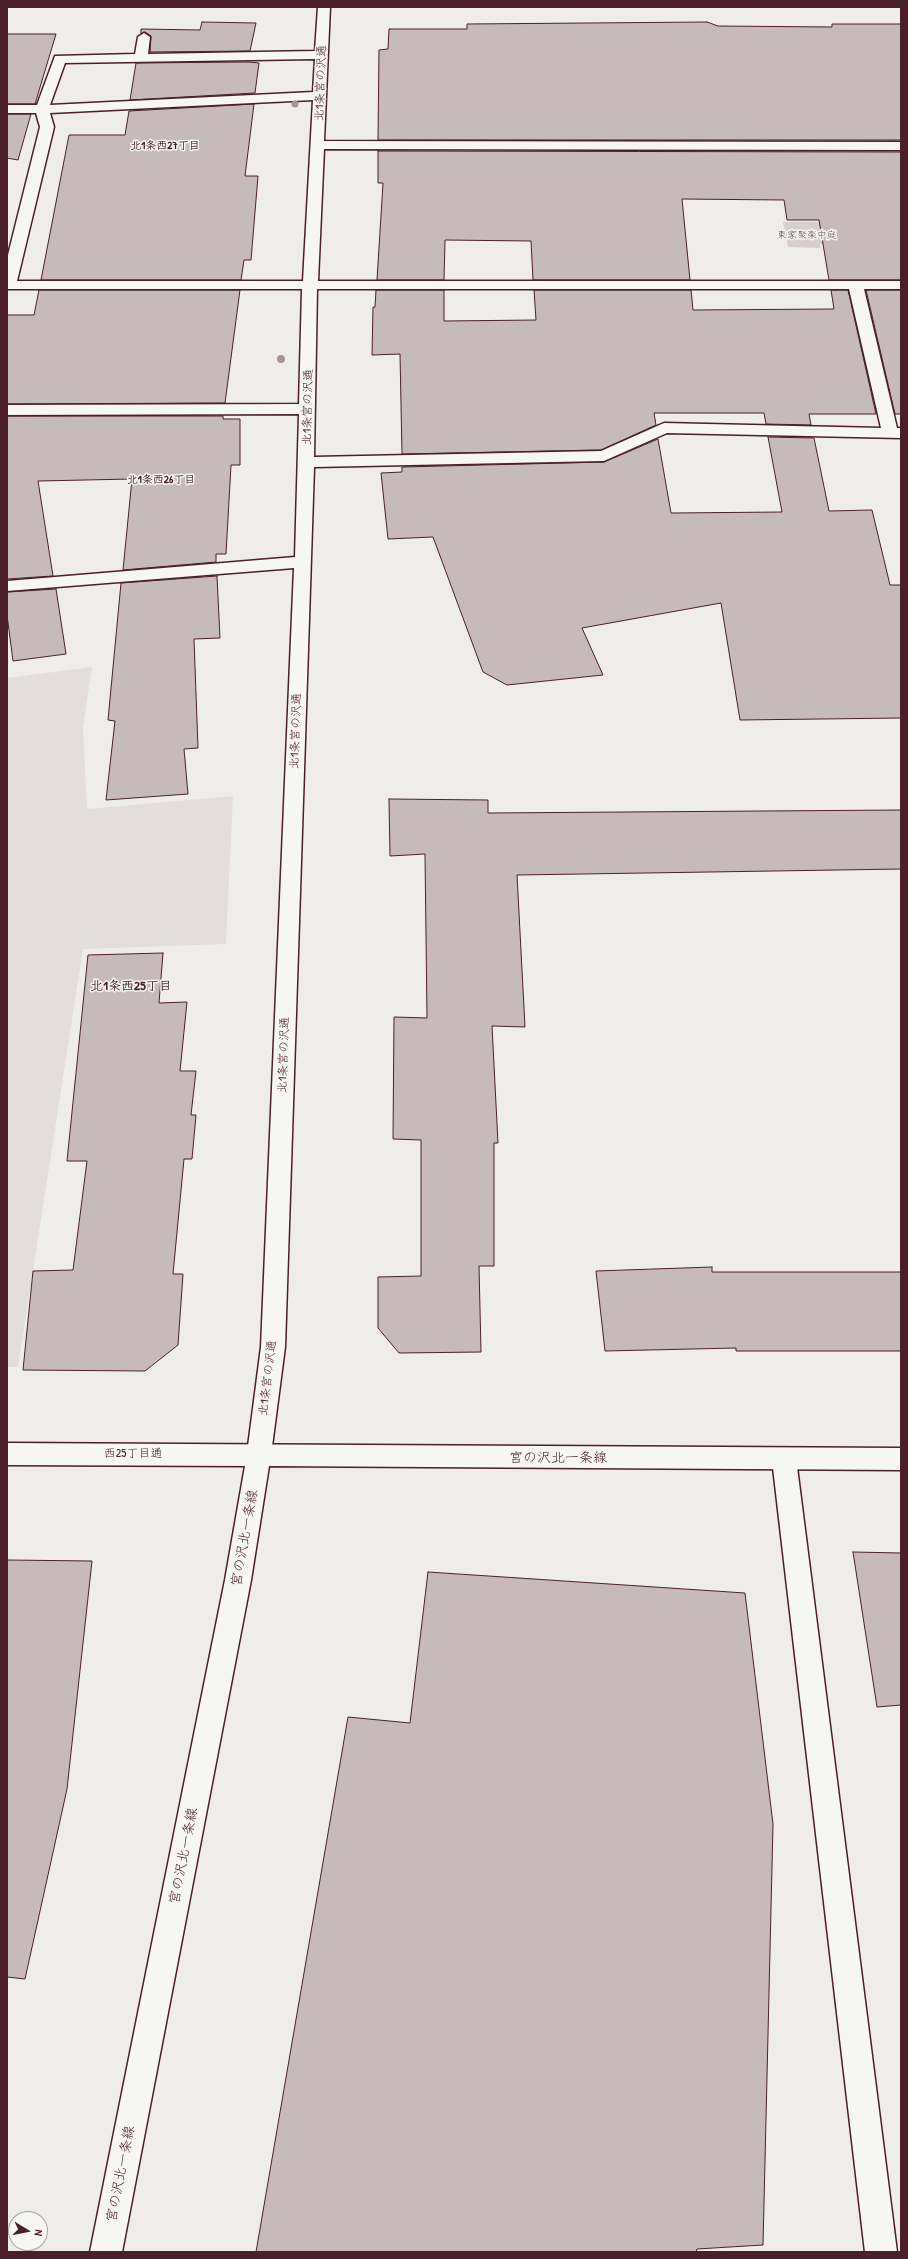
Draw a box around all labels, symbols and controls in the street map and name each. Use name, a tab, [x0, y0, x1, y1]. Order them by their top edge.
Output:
street label: 北1条宮の沢通	[312, 45, 330, 121]
district label: 北1条西27丁目	[130, 139, 200, 153]
park label: 東家聚楽中庭	[777, 229, 837, 241]
street label: 北1条宮の沢通	[300, 369, 316, 445]
district label: 北1条西26丁目	[127, 473, 195, 487]
street label: 北1条宮の沢通	[287, 693, 305, 769]
district label: 北1条西25丁目	[90, 979, 172, 995]
street label: 北1条宮の沢通	[275, 1017, 293, 1093]
street label: 北1条宮の沢通	[256, 1339, 280, 1417]
street label: 西25丁目通	[104, 1447, 162, 1461]
street label: 宮の沢北一条線	[509, 1450, 607, 1466]
street label: 宮の沢北一条線	[228, 1488, 262, 1588]
street label: 宮の沢北一条線	[166, 1806, 202, 1906]
street label: 宮の沢北一条線	[103, 2124, 139, 2224]
north arrow	[8, 2211, 48, 2251]
text: N	[31, 2229, 46, 2237]

